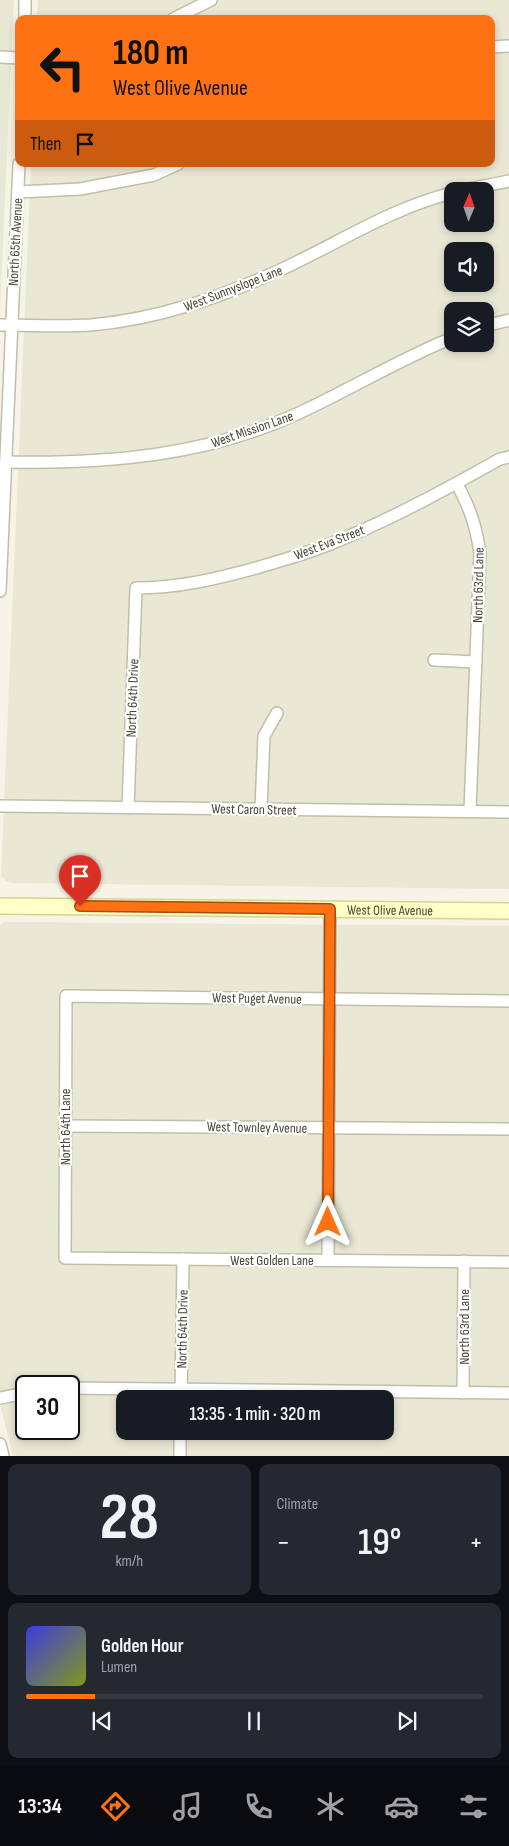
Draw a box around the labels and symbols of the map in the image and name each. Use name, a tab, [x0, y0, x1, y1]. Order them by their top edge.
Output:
north arrow	[444, 182, 494, 232]
street label: North 65th Avenue	[5, 198, 26, 286]
street label: West Sunnyslope Lane	[181, 262, 285, 315]
street label: West Mission Lane	[209, 407, 295, 451]
street label: West Eva Street	[292, 521, 367, 564]
street label: North 63rd Lane	[469, 547, 488, 623]
street label: North 64th Drive	[123, 658, 142, 738]
street label: West Caron Street	[211, 800, 297, 819]
pin	[59, 855, 101, 906]
street label: West Olive Avenue	[347, 901, 433, 919]
street label: West Puget Avenue	[212, 989, 302, 1008]
street label: North 64th Lane	[57, 1089, 74, 1165]
street label: West Townley Avenue	[207, 1118, 307, 1137]
position arrow	[301, 1195, 353, 1247]
street label: West Golden Lane	[230, 1252, 314, 1269]
street label: North 64th Drive	[173, 1289, 192, 1369]
street label: North 63rd Lane	[456, 1289, 473, 1365]
speed limit sign: 30	[15, 1375, 80, 1440]

